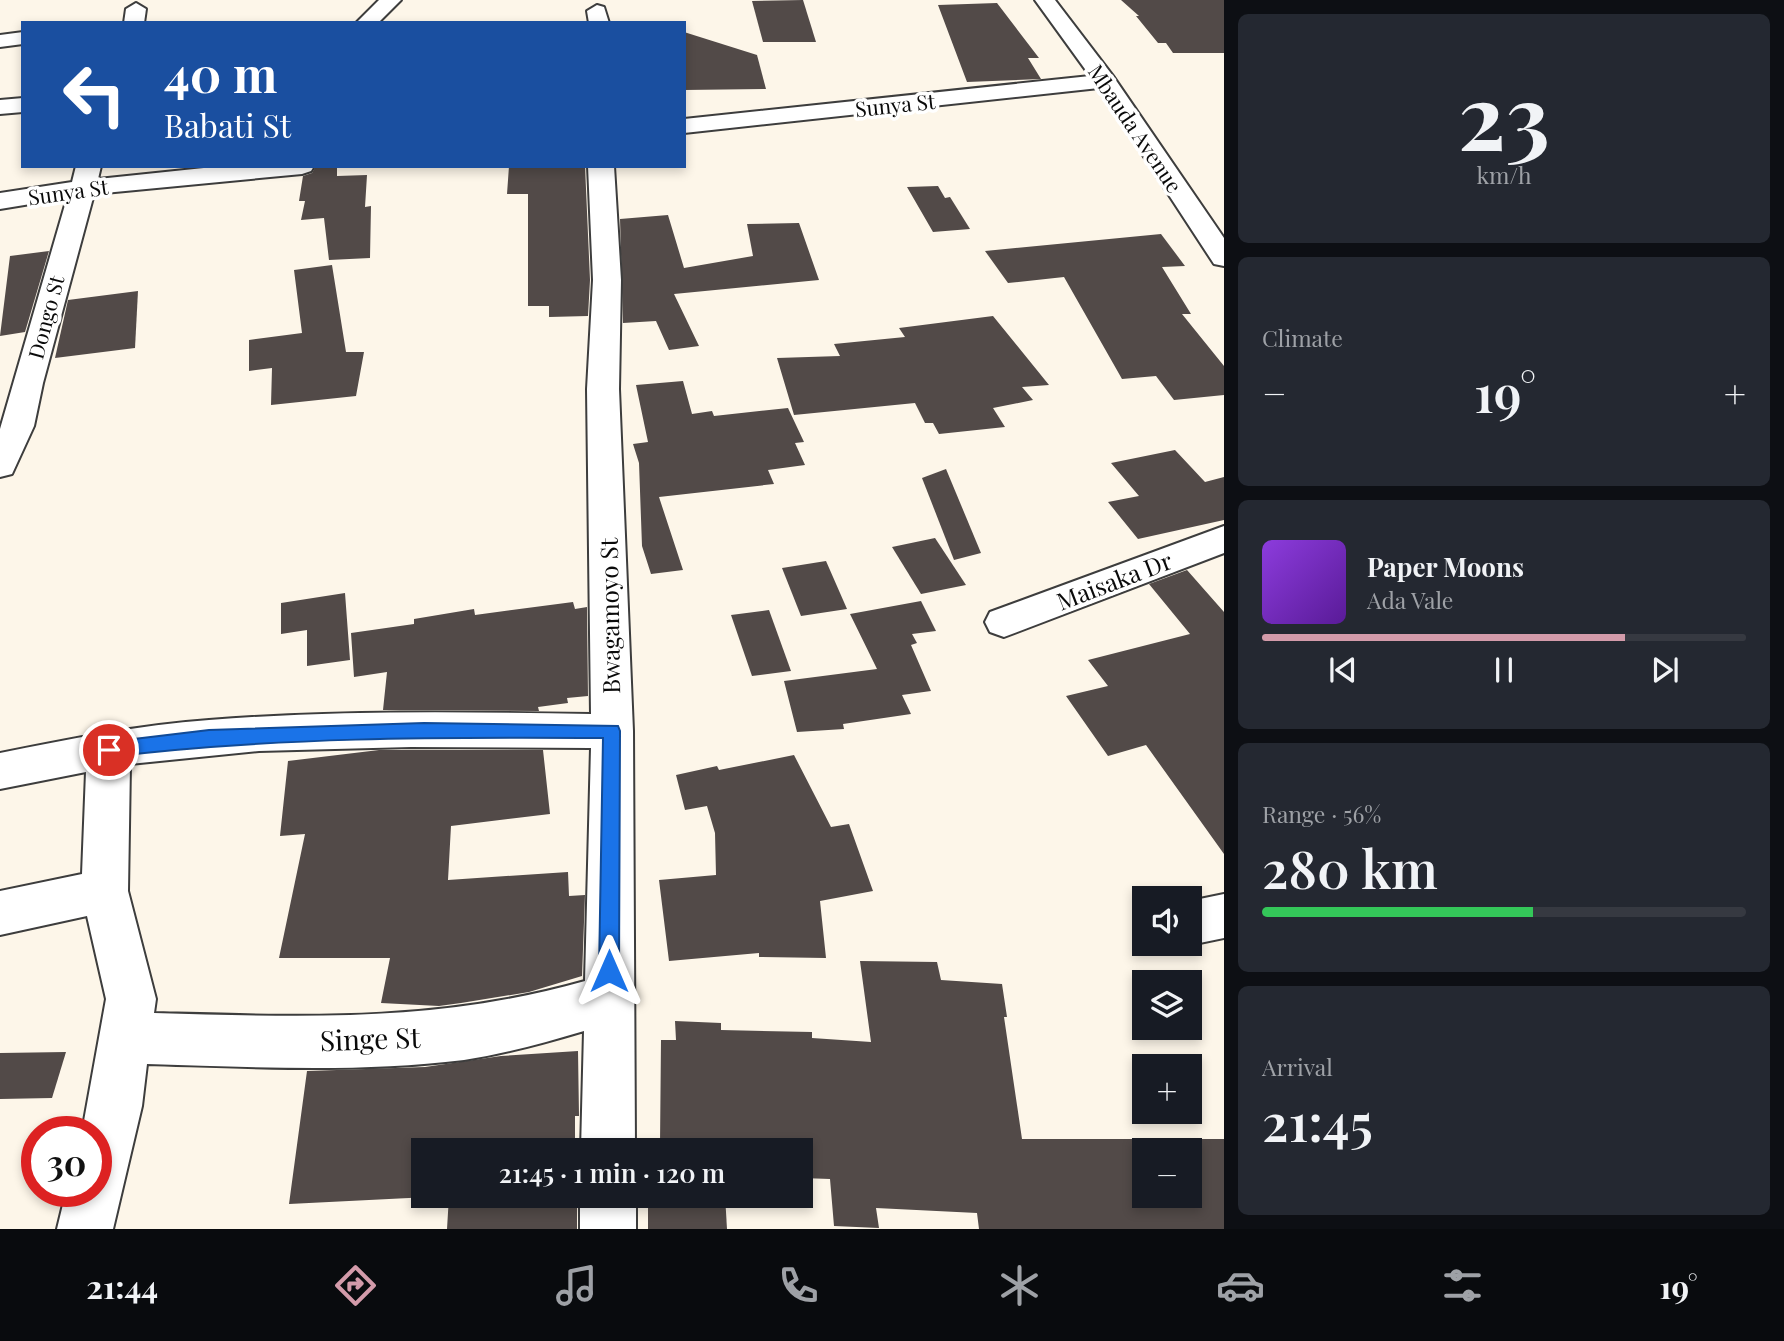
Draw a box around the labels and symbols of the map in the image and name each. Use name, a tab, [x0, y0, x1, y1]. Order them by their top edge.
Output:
street label: Mbauda Avenue	[1083, 58, 1189, 198]
street label: Sunya St	[853, 86, 937, 122]
street label: Sunya St	[26, 171, 110, 210]
street label: Dongo St	[20, 272, 70, 362]
street label: Bwagamoyo St	[592, 537, 626, 694]
street label: Maisaka Dr	[1052, 543, 1177, 617]
pin	[79, 720, 139, 780]
position arrow	[572, 934, 646, 1008]
street label: Singe St	[319, 1018, 422, 1058]
speed limit sign: 30	[21, 1116, 112, 1207]

